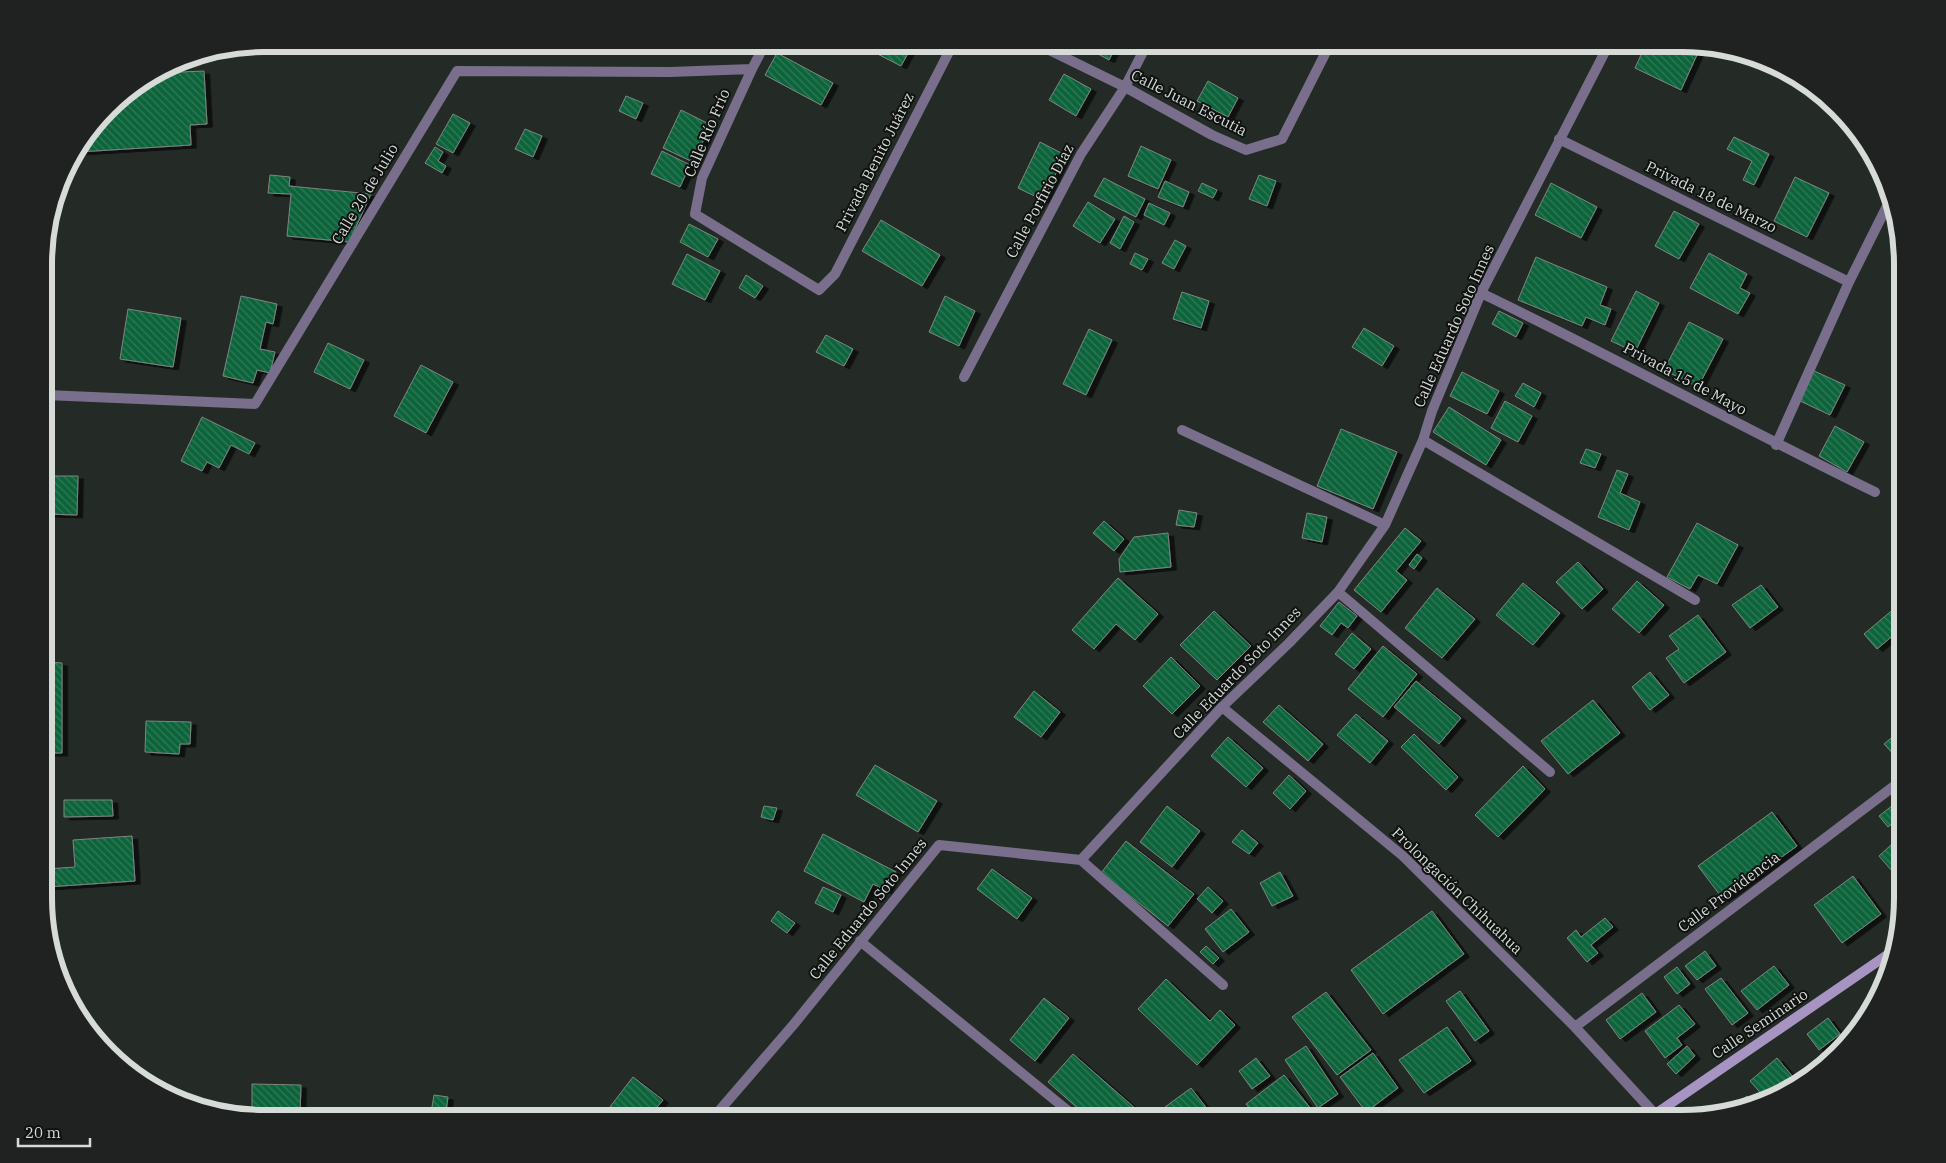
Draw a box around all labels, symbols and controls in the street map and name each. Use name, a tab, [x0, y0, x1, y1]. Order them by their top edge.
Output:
street label: Calle Juan Escutia	[1128, 65, 1250, 140]
street label: Calle Río Frío	[679, 86, 734, 180]
street label: Privada Benito Juárez	[831, 89, 918, 234]
street label: Calle 20 de Julio	[327, 140, 402, 248]
street label: Calle Porfirio Díaz	[1001, 140, 1078, 261]
street label: Privada 18 de Marzo	[1643, 157, 1780, 237]
street label: Calle Eduardo Soto Innes	[1409, 241, 1498, 410]
street label: Privada 15 de Mayo	[1620, 338, 1750, 419]
street label: Calle Eduardo Soto Innes	[1169, 603, 1305, 743]
street label: Prolongación Chihuahua	[1388, 823, 1527, 958]
street label: Calle Eduardo Soto Innes	[805, 834, 930, 983]
street label: Calle Providencia	[1674, 847, 1783, 936]
street label: Calle Seminario	[1708, 984, 1811, 1063]
scale bar	[18, 1116, 90, 1148]
text: 20 m	[25, 1123, 61, 1142]

